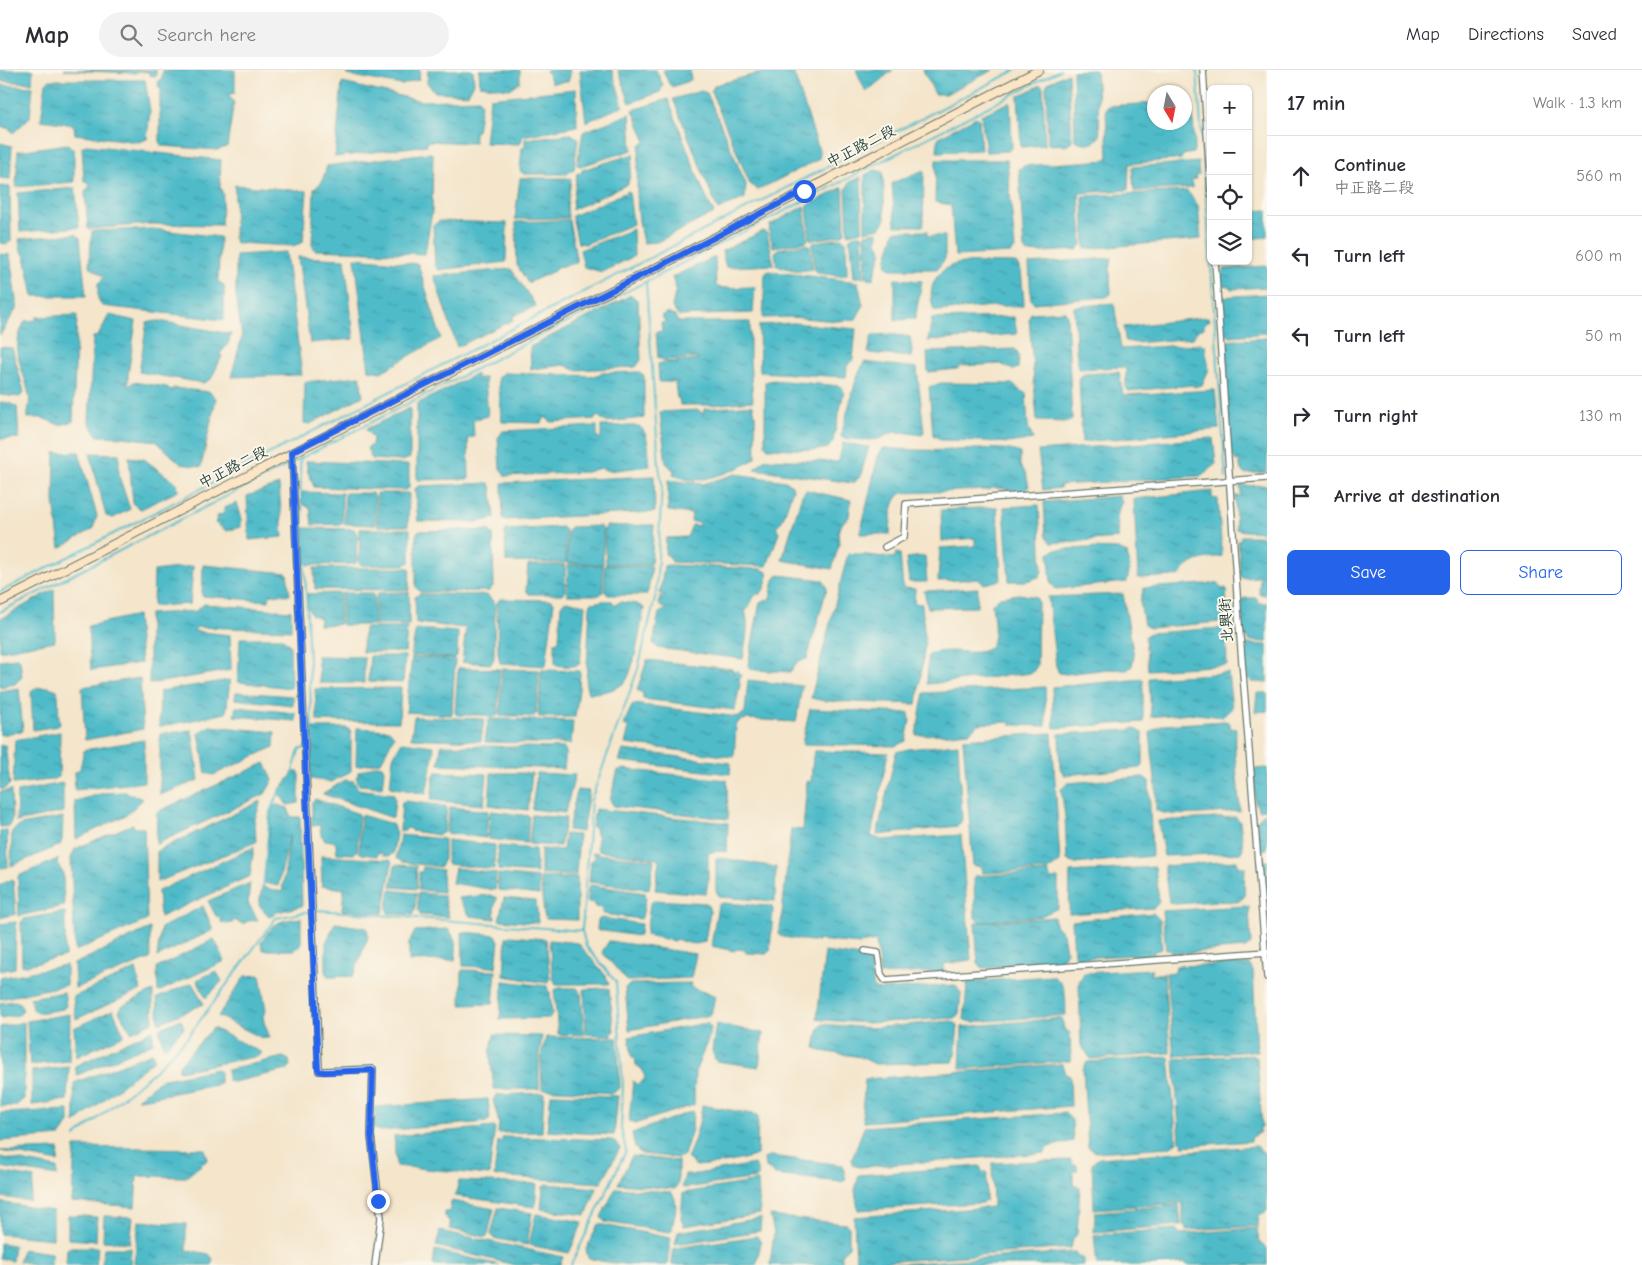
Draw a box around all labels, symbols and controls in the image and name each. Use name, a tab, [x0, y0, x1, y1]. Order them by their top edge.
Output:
search box	[99, 12, 449, 57]
text: Map	[25, 21, 69, 49]
icon: search	[117, 21, 145, 49]
text: Search here	[157, 24, 256, 46]
text: Map	[1406, 24, 1440, 45]
text: Directions	[1468, 24, 1544, 45]
text: Saved	[1572, 24, 1617, 45]
north arrow	[1147, 85, 1192, 130]
map controls	[1207, 85, 1252, 265]
button: +	[1207, 85, 1252, 130]
text: 17 min	[1287, 91, 1345, 115]
text: Walk · 1.3 km	[1533, 94, 1622, 112]
street label: 中正路二段	[823, 121, 899, 171]
button: −	[1207, 130, 1252, 175]
text: Continue	[1334, 154, 1406, 176]
icon: ahead	[1287, 162, 1315, 190]
text: 560 m	[1576, 167, 1622, 185]
button: locate	[1207, 175, 1252, 220]
text: 中正路二段	[1334, 179, 1414, 197]
route start	[793, 180, 816, 203]
button: layers	[1207, 220, 1252, 265]
icon: left	[1287, 242, 1315, 270]
text: Turn left	[1334, 245, 1405, 267]
text: 600 m	[1575, 247, 1622, 265]
icon: left	[1287, 322, 1315, 350]
text: Turn left	[1334, 325, 1405, 347]
text: 50 m	[1585, 327, 1622, 345]
icon: right	[1287, 402, 1315, 430]
text: Turn right	[1334, 405, 1418, 427]
text: 130 m	[1579, 407, 1622, 425]
street label: 中正路二段	[195, 442, 271, 492]
icon: arrive	[1287, 482, 1315, 510]
text: Arrive at destination	[1334, 485, 1500, 507]
button: Save	[1287, 550, 1450, 595]
button: Share	[1460, 550, 1622, 595]
street label: 北興街	[1215, 597, 1237, 643]
route end	[367, 1190, 390, 1213]

